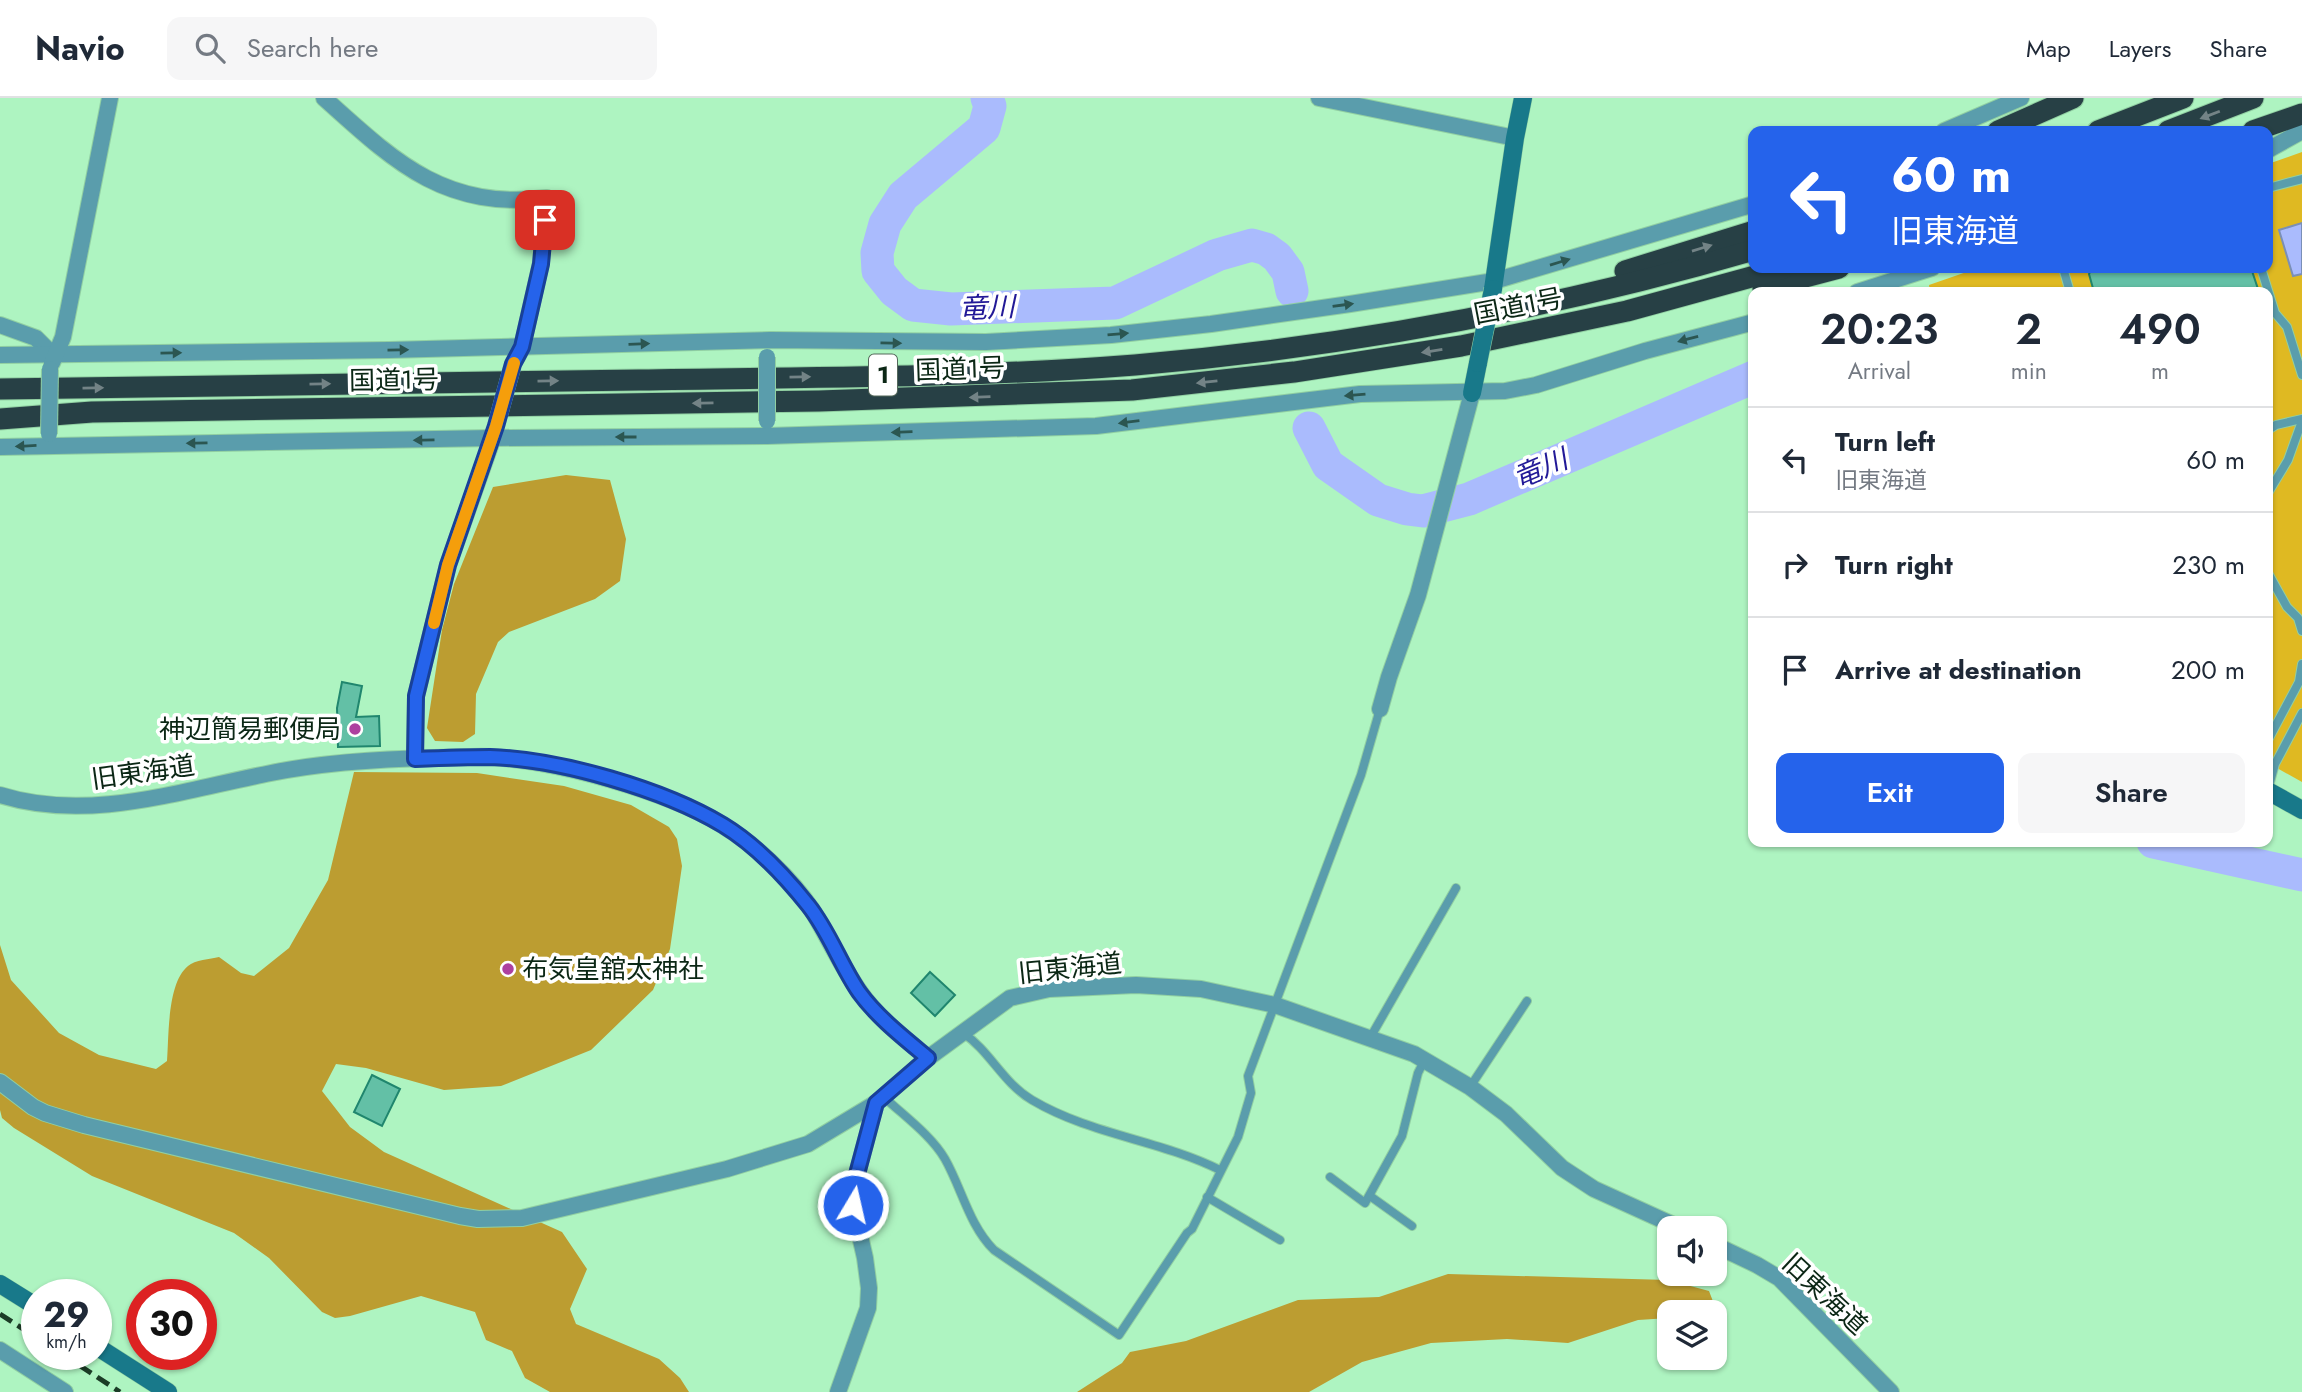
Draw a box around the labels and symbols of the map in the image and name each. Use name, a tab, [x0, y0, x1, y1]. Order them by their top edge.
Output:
one-way arrow	[2200, 109, 2221, 120]
pin	[515, 190, 575, 250]
one-way arrow	[1692, 243, 1713, 253]
one-way arrow	[1550, 256, 1571, 266]
street label: 国道1号	[1470, 279, 1566, 333]
water label: 竜川	[958, 286, 1019, 329]
one-way arrow	[1333, 299, 1355, 310]
one-way arrow	[1107, 328, 1129, 339]
one-way arrow	[1677, 335, 1698, 345]
one-way arrow	[880, 337, 902, 349]
one-way arrow	[628, 338, 650, 350]
one-way arrow	[387, 344, 409, 356]
one-way arrow	[1421, 346, 1443, 357]
one-way arrow	[160, 347, 182, 359]
street label: 国道1号	[915, 348, 1005, 390]
road number: 1	[869, 354, 897, 396]
street label: 国道1号	[349, 360, 439, 400]
one-way arrow	[789, 371, 811, 383]
one-way arrow	[537, 375, 559, 387]
one-way arrow	[1196, 376, 1218, 387]
one-way arrow	[309, 379, 331, 390]
one-way arrow	[82, 382, 104, 393]
one-way arrow	[1344, 390, 1366, 401]
one-way arrow	[969, 391, 991, 402]
one-way arrow	[692, 397, 714, 409]
one-way arrow	[1118, 416, 1140, 427]
one-way arrow	[891, 426, 913, 438]
one-way arrow	[614, 431, 636, 443]
one-way arrow	[413, 434, 435, 445]
one-way arrow	[185, 437, 207, 448]
water label: 竜川	[1506, 437, 1577, 498]
one-way arrow	[14, 441, 36, 452]
place label: 神辺簡易郵便局	[159, 710, 341, 748]
marker: 神辺簡易郵便局	[347, 721, 363, 737]
street label: 旧東海道	[89, 746, 197, 798]
street label: 旧東海道	[1016, 944, 1124, 992]
place label: 布気皇舘太神社	[522, 950, 704, 988]
marker: 布気皇舘太神社	[500, 961, 516, 977]
position arrow	[816, 1168, 890, 1242]
street label: 旧東海道	[1774, 1245, 1876, 1343]
speed limit sign: 30	[126, 1279, 217, 1370]

